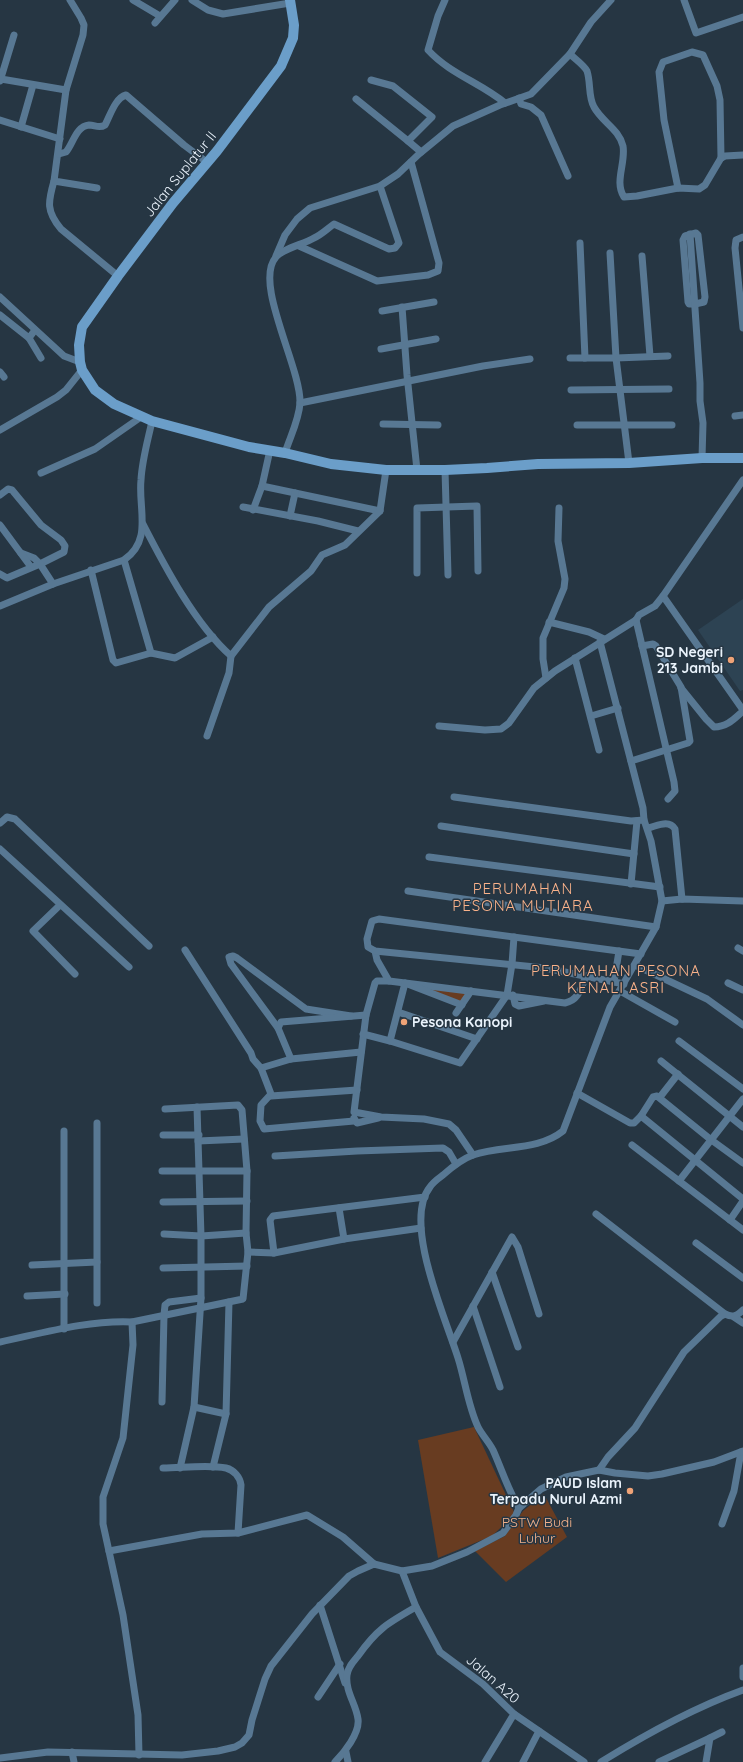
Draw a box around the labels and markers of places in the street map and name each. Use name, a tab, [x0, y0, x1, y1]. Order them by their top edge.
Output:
place label: SD Negeri 213 Jambi	[656, 643, 723, 677]
marker: SD Negeri 213 Jambi	[726, 655, 736, 665]
place label: Pesona Kanopi	[412, 1013, 512, 1031]
marker: Pesona Kanopi	[399, 1017, 409, 1027]
place label: PAUD Islam Terpadu Nurul Azmi	[489, 1474, 622, 1508]
marker: PAUD Islam Terpadu Nurul Azmi	[625, 1486, 635, 1496]

